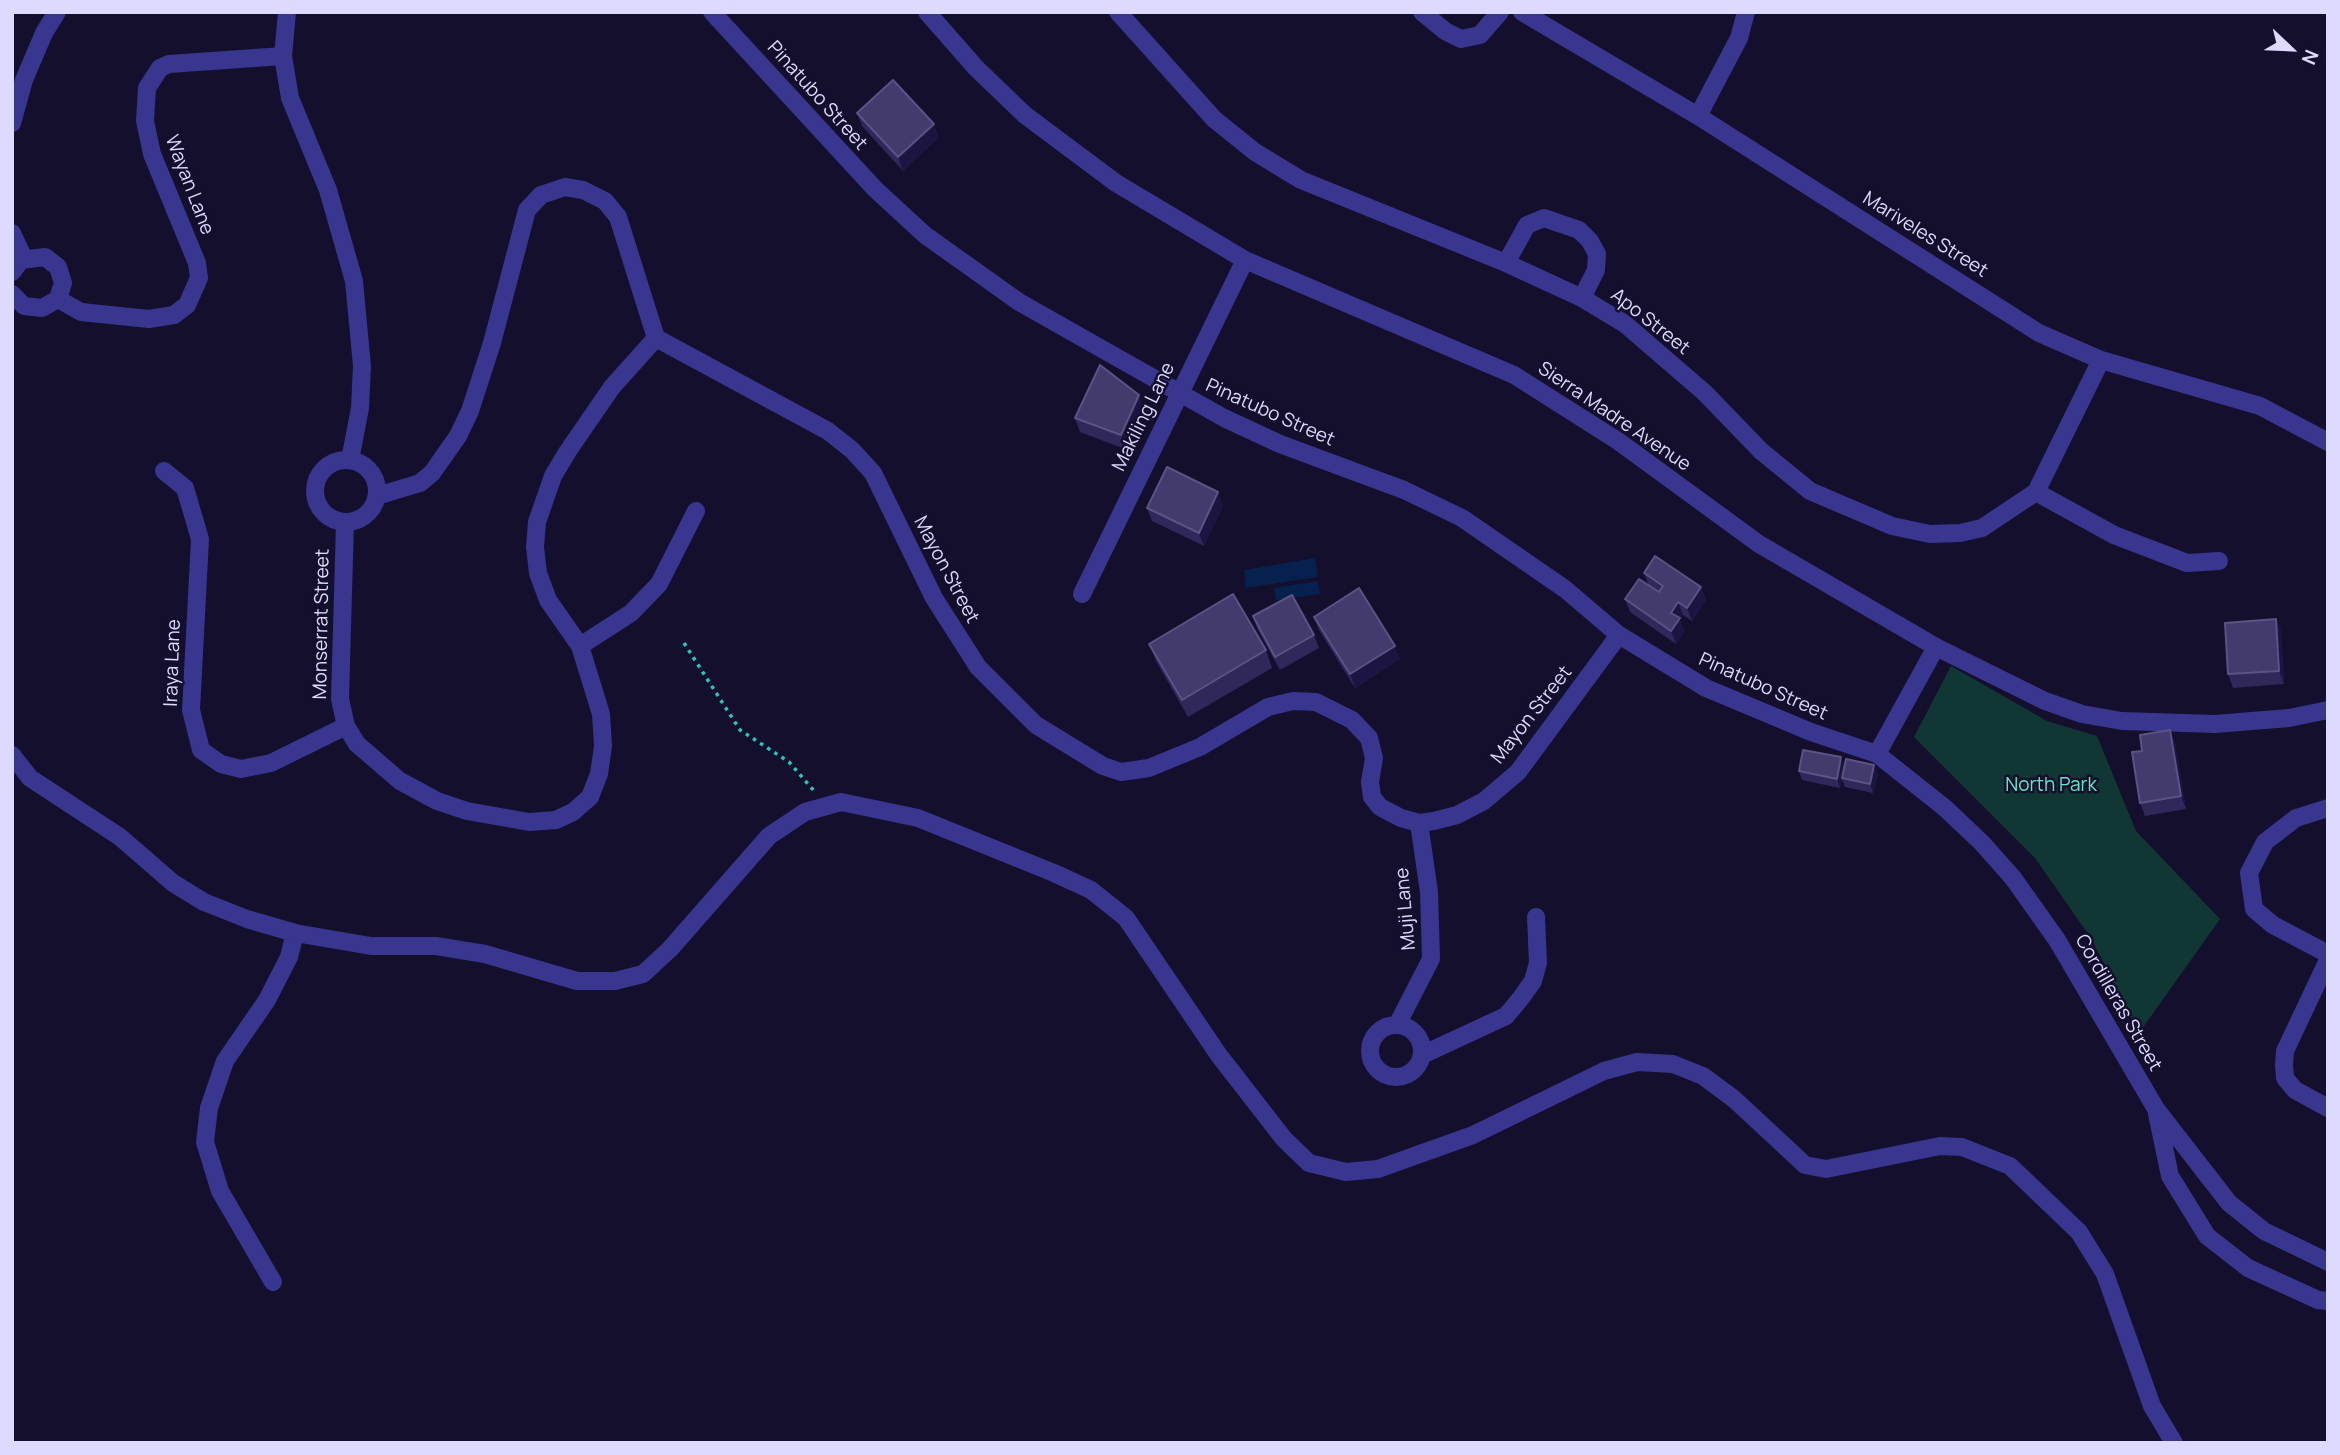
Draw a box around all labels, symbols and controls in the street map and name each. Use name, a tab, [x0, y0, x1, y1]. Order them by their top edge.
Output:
north arrow	[2256, 14, 2326, 84]
street label: Pinatubo Street	[762, 37, 872, 155]
text: N	[2296, 46, 2325, 69]
street label: Wayan Lane	[160, 132, 218, 238]
street label: Mariveles Street	[1858, 187, 1992, 283]
street label: Apo Street	[1606, 284, 1694, 360]
street label: Sierra Madre Avenue	[1533, 357, 1695, 477]
street label: Makiling Lane	[1108, 359, 1180, 475]
street label: Pinatubo Street	[1202, 374, 1338, 452]
street label: Mayon Street	[908, 513, 984, 627]
street label: Monserrat Street	[309, 548, 335, 700]
street label: Iraya Lane	[160, 619, 186, 707]
street label: Pinatubo Street	[1695, 648, 1831, 726]
street label: Mayon Street	[1487, 662, 1577, 768]
park label: North Park	[2005, 775, 2097, 797]
street label: Muji Lane	[1391, 867, 1421, 951]
street label: Cordilleras Street	[2070, 931, 2166, 1075]

